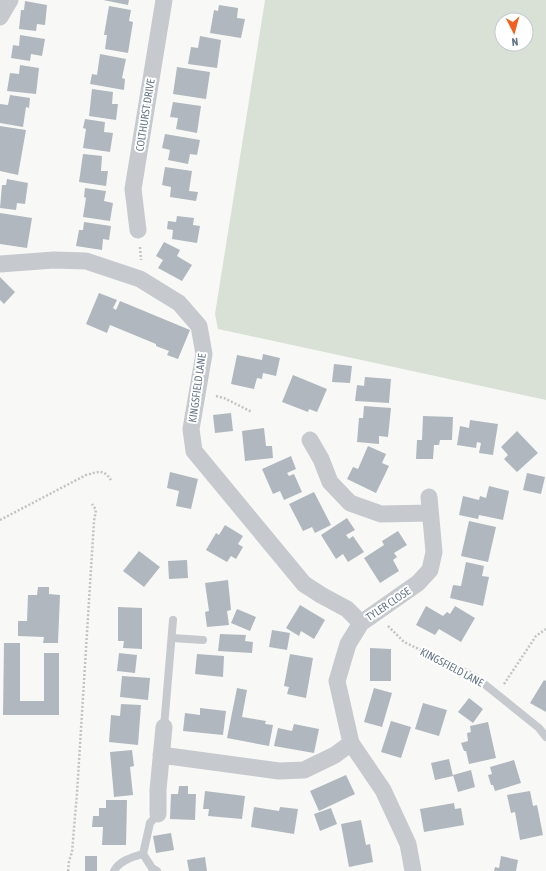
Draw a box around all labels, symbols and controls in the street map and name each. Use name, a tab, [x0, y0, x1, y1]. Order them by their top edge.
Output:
north arrow	[494, 12, 534, 52]
text: N	[511, 36, 519, 48]
street label: COLTHURST DRIVE	[133, 78, 157, 152]
street label: KINGSFIELD LANE	[186, 352, 208, 423]
street label: TYLER CLOSE	[364, 585, 413, 623]
street label: KINGSFIELD LANE	[418, 645, 486, 689]

